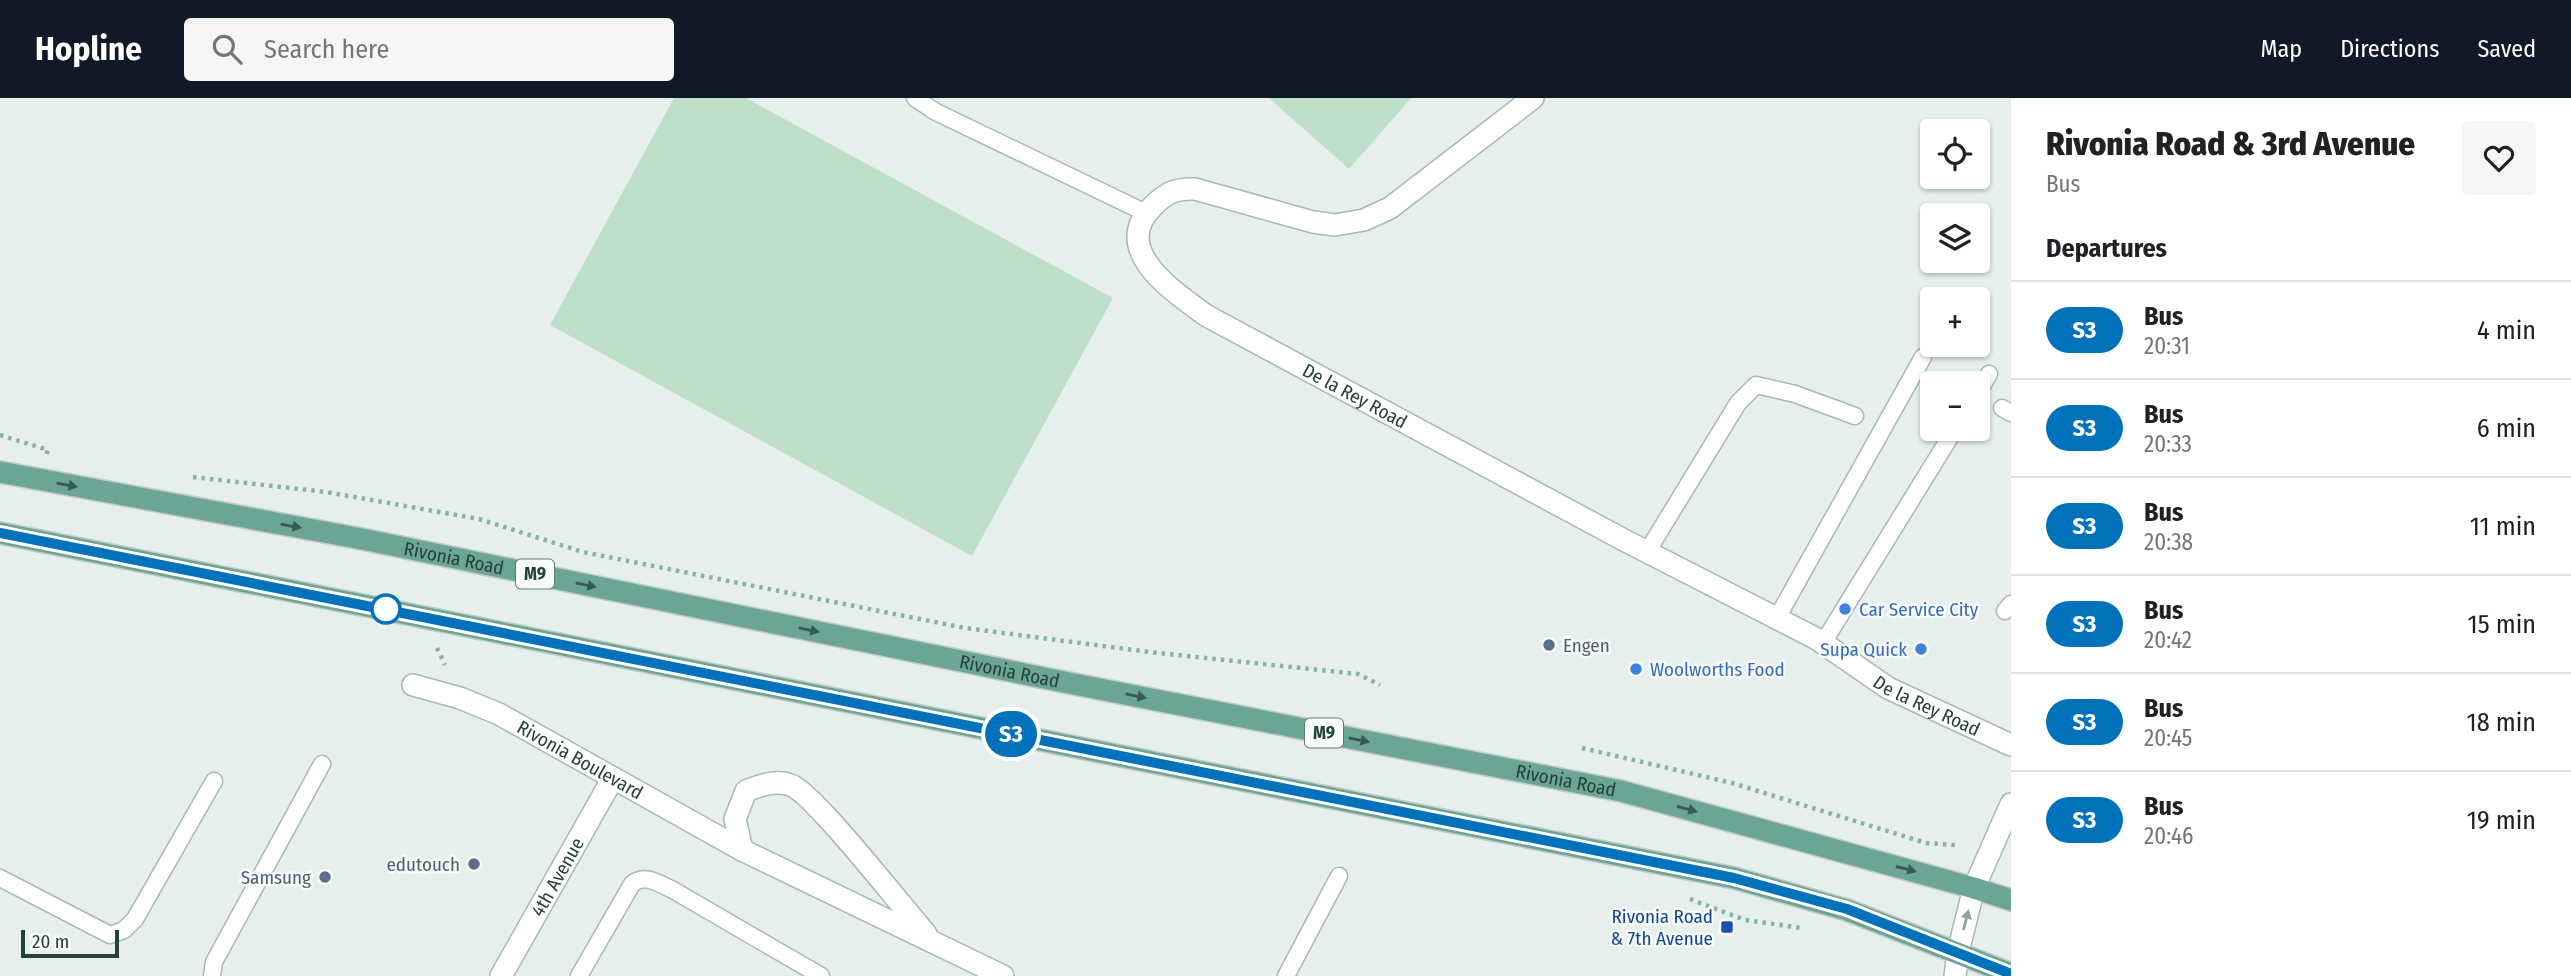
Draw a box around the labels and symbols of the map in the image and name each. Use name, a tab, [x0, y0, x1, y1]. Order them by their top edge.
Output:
street label: De la Rey Road	[1299, 359, 1411, 433]
one-way arrow	[56, 479, 78, 490]
one-way arrow	[280, 520, 302, 531]
street label: Rivonia Road	[402, 537, 506, 580]
road number: M9	[516, 560, 554, 588]
one-way arrow	[575, 579, 597, 590]
unlabelled marker	[371, 594, 401, 624]
place label: Car Service City	[1859, 598, 1979, 621]
marker: Car Service City	[1837, 601, 1853, 617]
one-way arrow	[798, 625, 820, 636]
place label: Engen	[1563, 634, 1610, 657]
marker: Engen	[1541, 637, 1557, 653]
place label: Supa Quick	[1820, 638, 1907, 661]
marker: Supa Quick	[1913, 641, 1929, 657]
street label: Rivonia Road	[957, 650, 1062, 693]
place label: Woolworths Food	[1650, 658, 1785, 681]
marker: Woolworths Food	[1628, 661, 1644, 677]
street label: De la Rey Road	[1869, 670, 1984, 741]
one-way arrow	[1125, 691, 1147, 702]
line badge: S3	[979, 711, 1042, 757]
street label: Rivonia Boulevard	[513, 716, 647, 804]
road number: M9	[1305, 718, 1343, 748]
one-way arrow	[1348, 734, 1370, 745]
street label: Rivonia Road	[1514, 760, 1618, 802]
one-way arrow	[1677, 805, 1698, 815]
street label: 4th Avenue	[526, 833, 589, 921]
place label: edutouch	[386, 853, 460, 876]
marker: edutouch	[466, 856, 482, 872]
one-way arrow	[1896, 865, 1917, 875]
place label: Samsung	[241, 866, 311, 889]
marker: Samsung	[317, 869, 333, 885]
place label: Rivonia Road & 7th Avenue	[1610, 905, 1713, 950]
one-way arrow	[1961, 909, 1972, 931]
marker: Rivonia Road & 7th Avenue	[1719, 919, 1735, 935]
scale bar	[21, 927, 119, 959]

